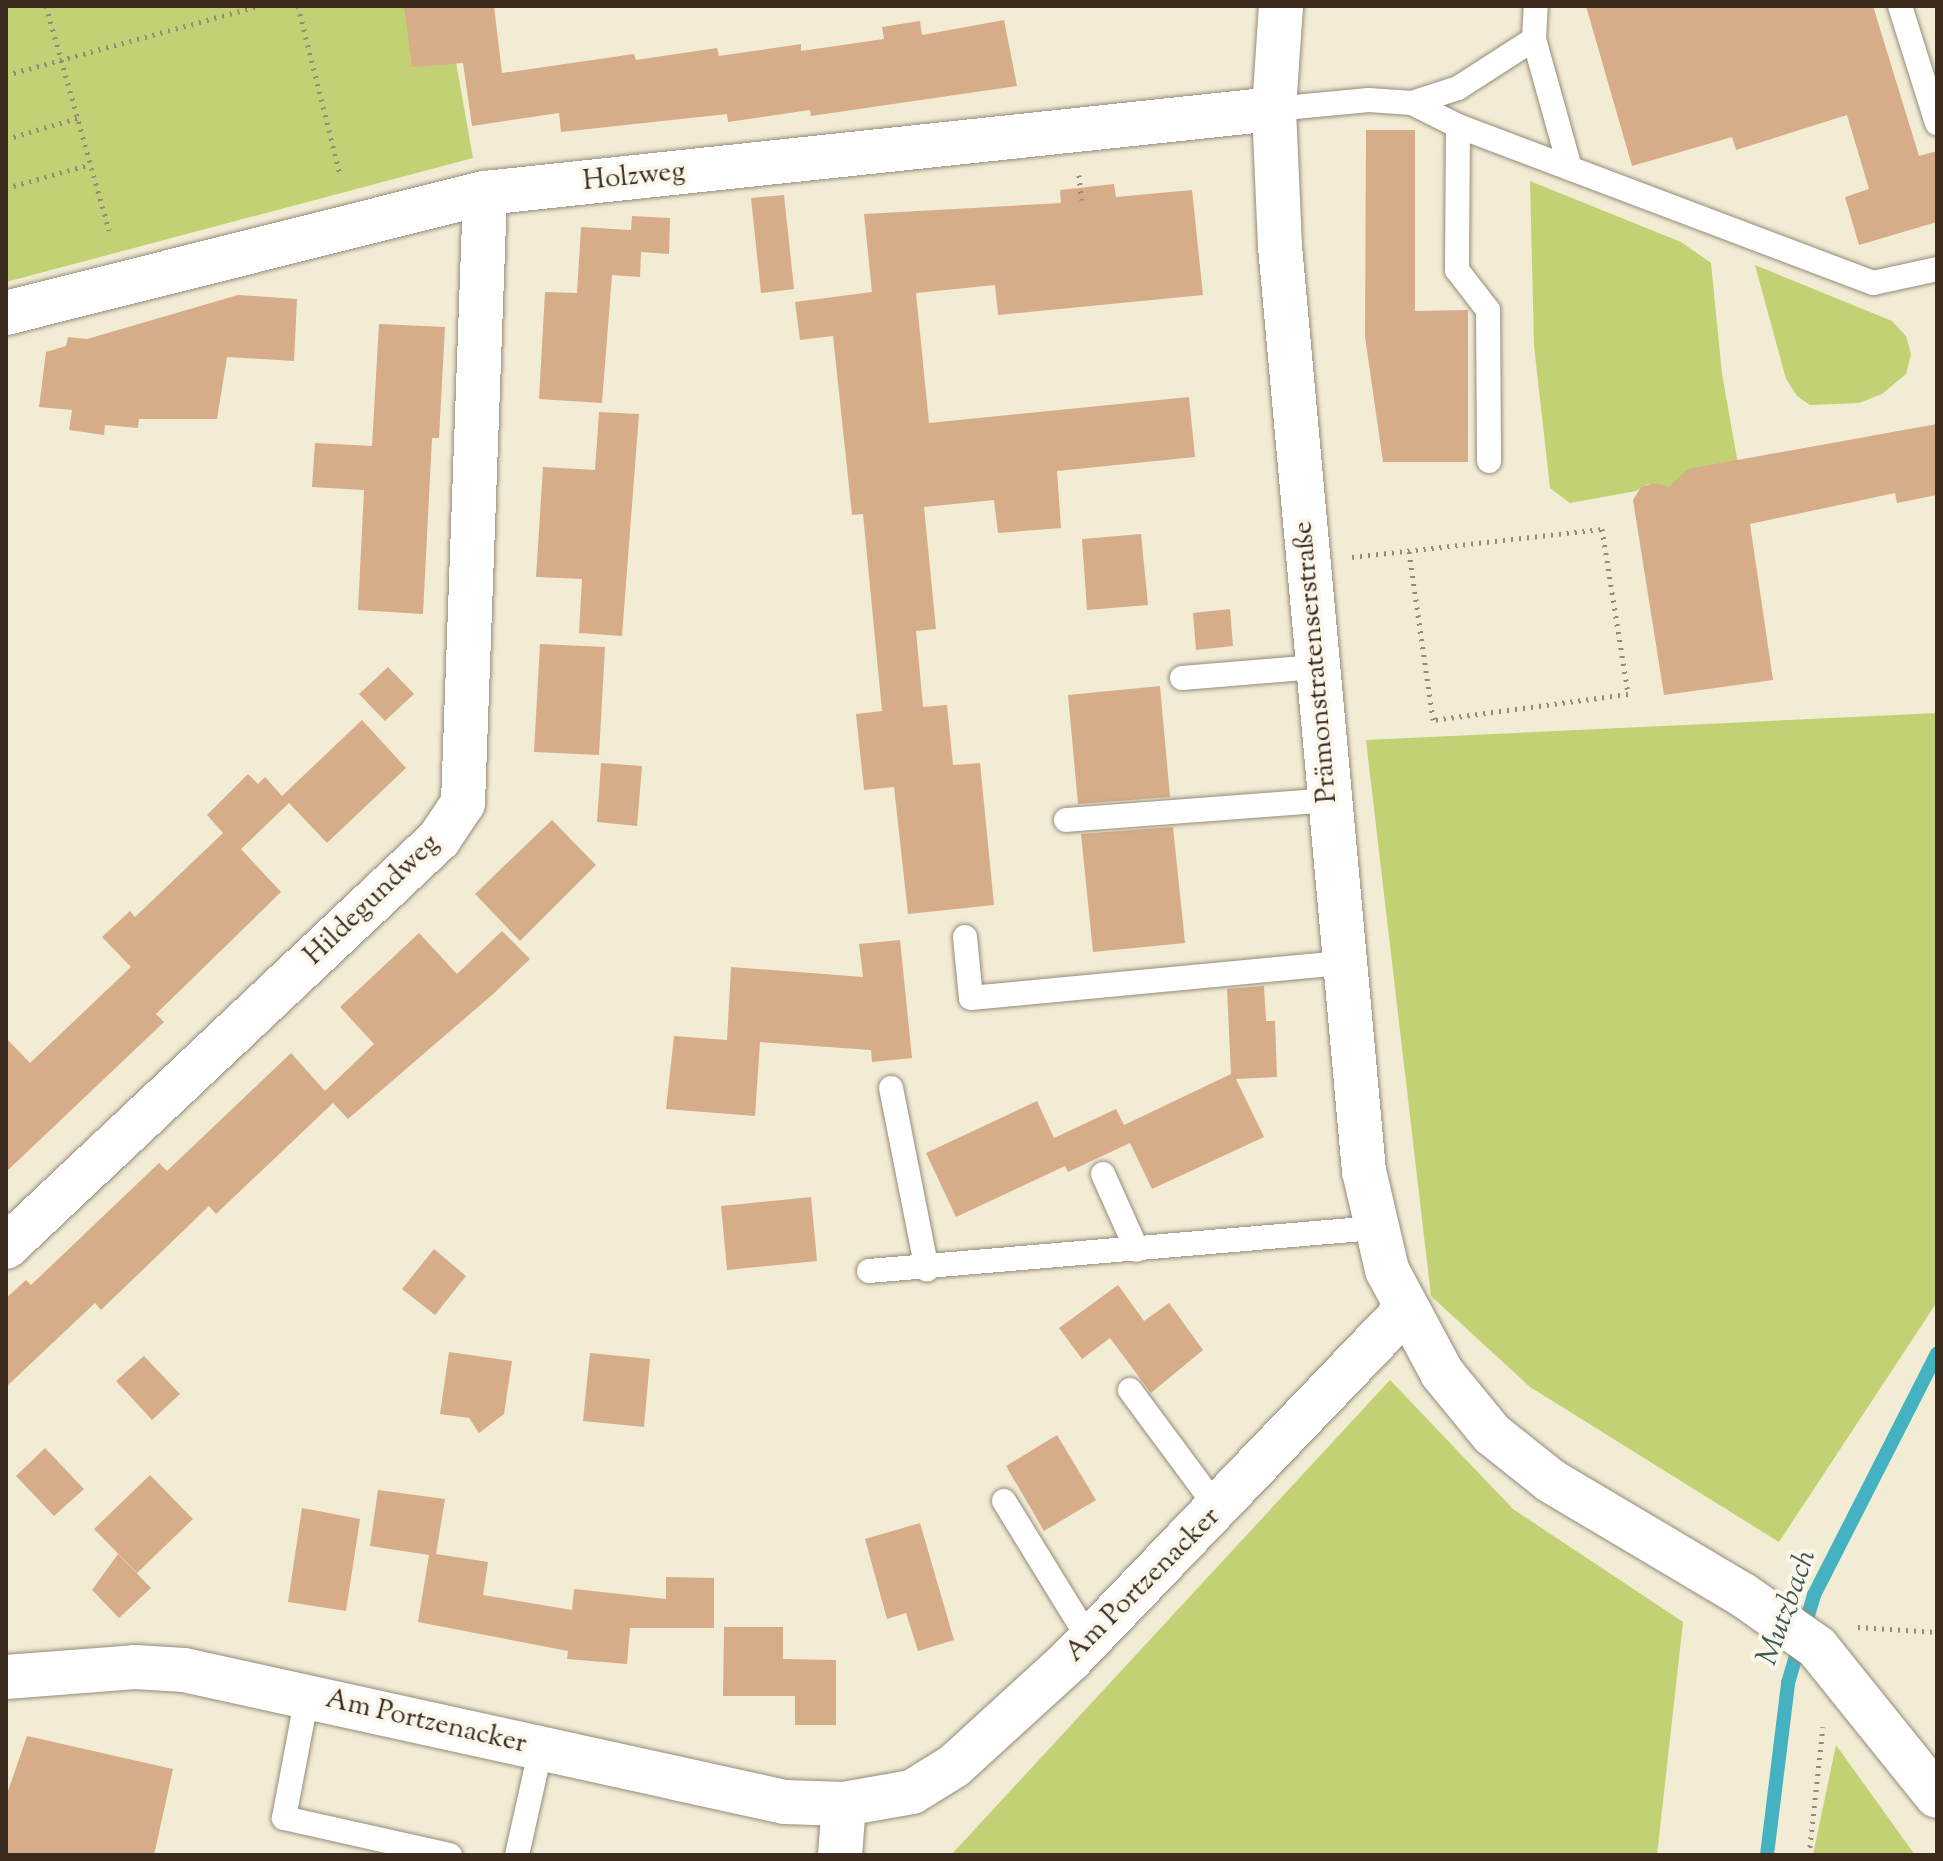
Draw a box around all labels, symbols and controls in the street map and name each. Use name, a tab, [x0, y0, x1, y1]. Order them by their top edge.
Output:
street label: Holzweg	[581, 155, 687, 199]
street label: Prämonstratenserstraße	[1287, 520, 1345, 804]
street label: Hildegundweg	[298, 827, 446, 973]
street label: Am Portzenacker	[1059, 1501, 1227, 1669]
water label: Mutzbach	[1751, 1545, 1825, 1671]
street label: Am Portzenacker	[322, 1683, 530, 1761]

